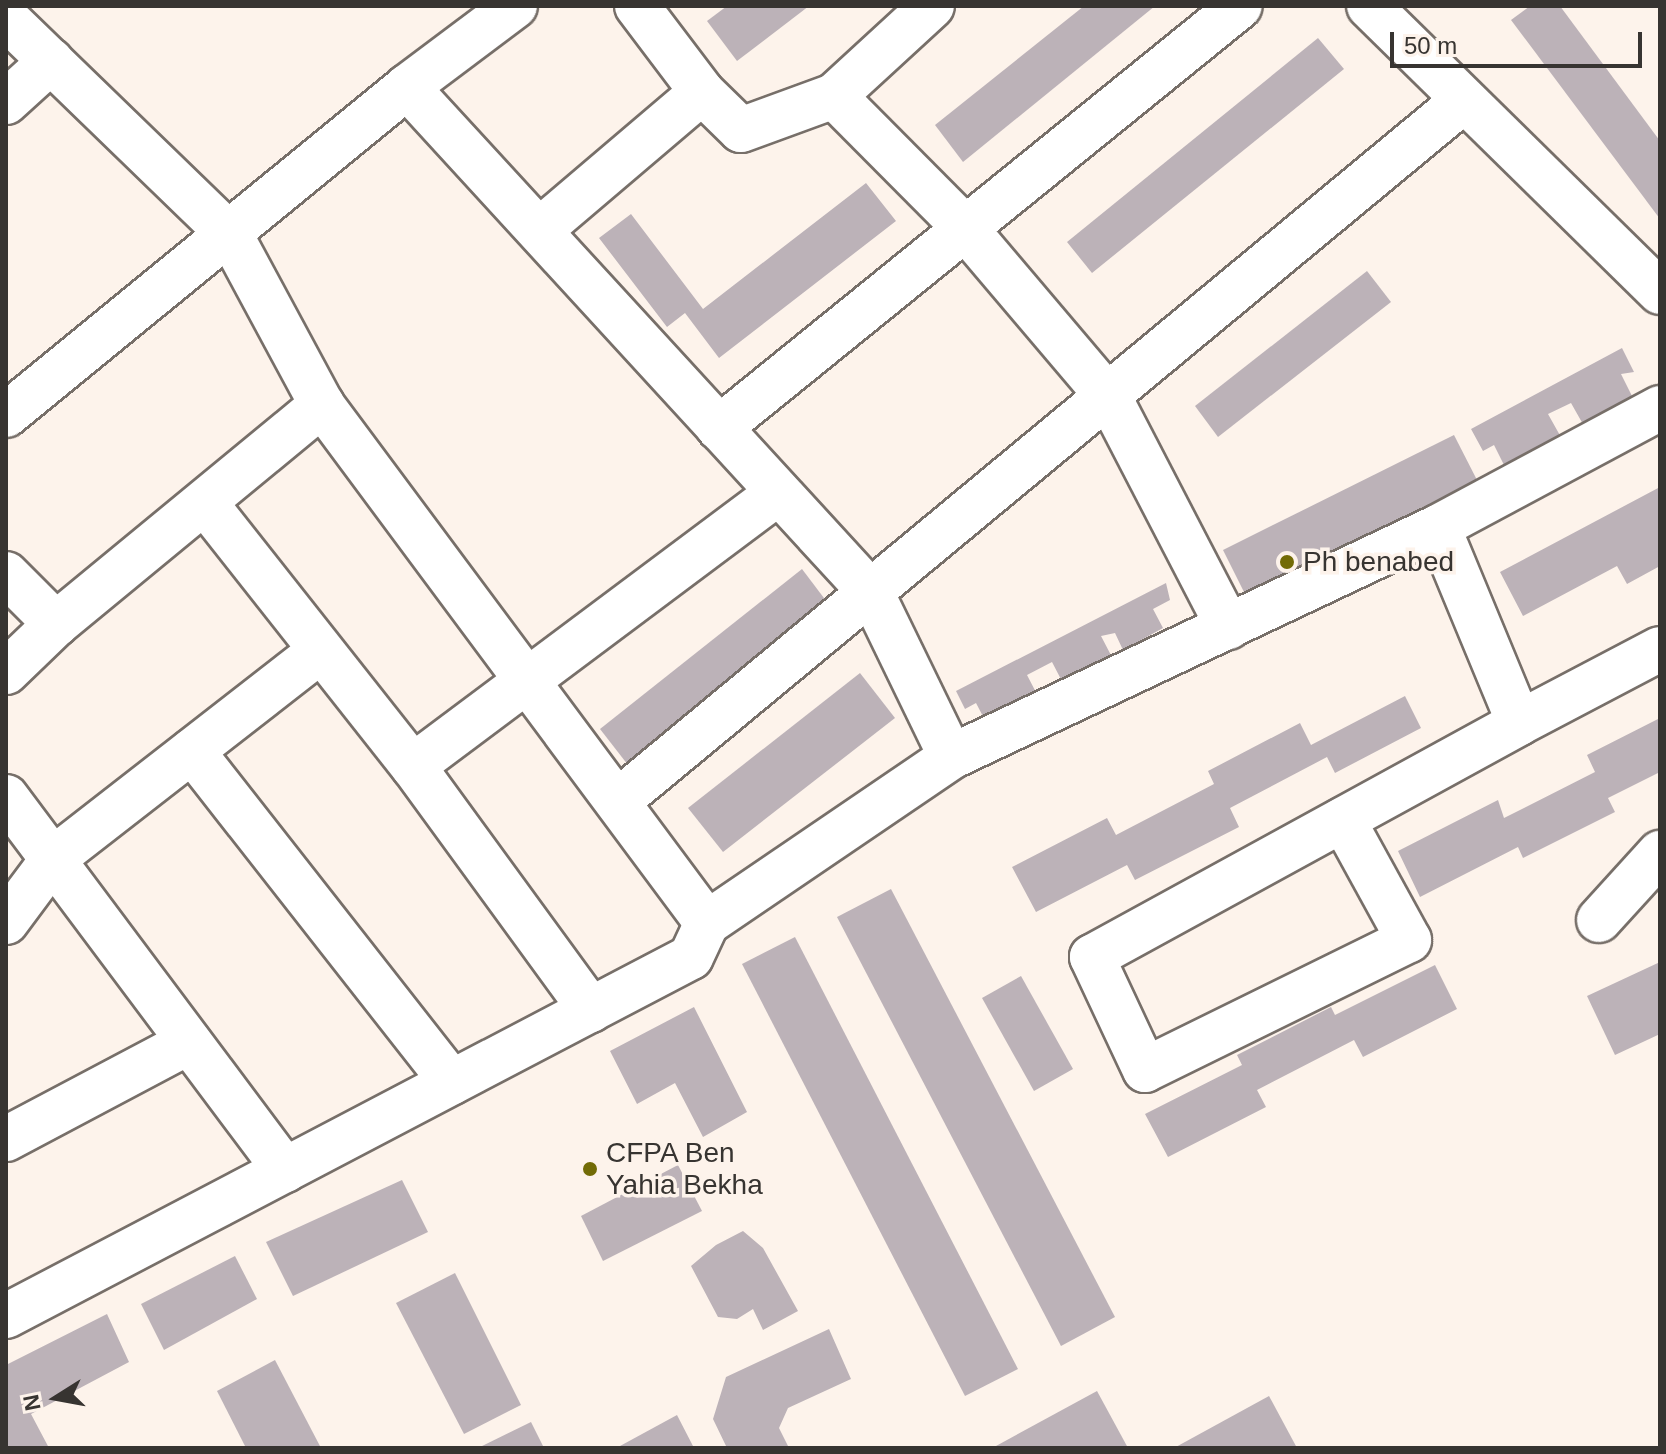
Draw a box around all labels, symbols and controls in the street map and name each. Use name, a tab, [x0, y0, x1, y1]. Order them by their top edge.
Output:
scale bar	[1394, 16, 1646, 66]
text: 50 m	[1404, 32, 1457, 59]
place label: Ph benabed	[1303, 545, 1454, 579]
marker: Ph benabed	[1278, 553, 1296, 571]
place label: CFPA Ben Yahia Bekha	[606, 1136, 763, 1202]
marker: CFPA Ben Yahia Bekha	[581, 1160, 599, 1178]
north arrow	[16, 1358, 96, 1438]
text: N	[18, 1392, 46, 1413]

